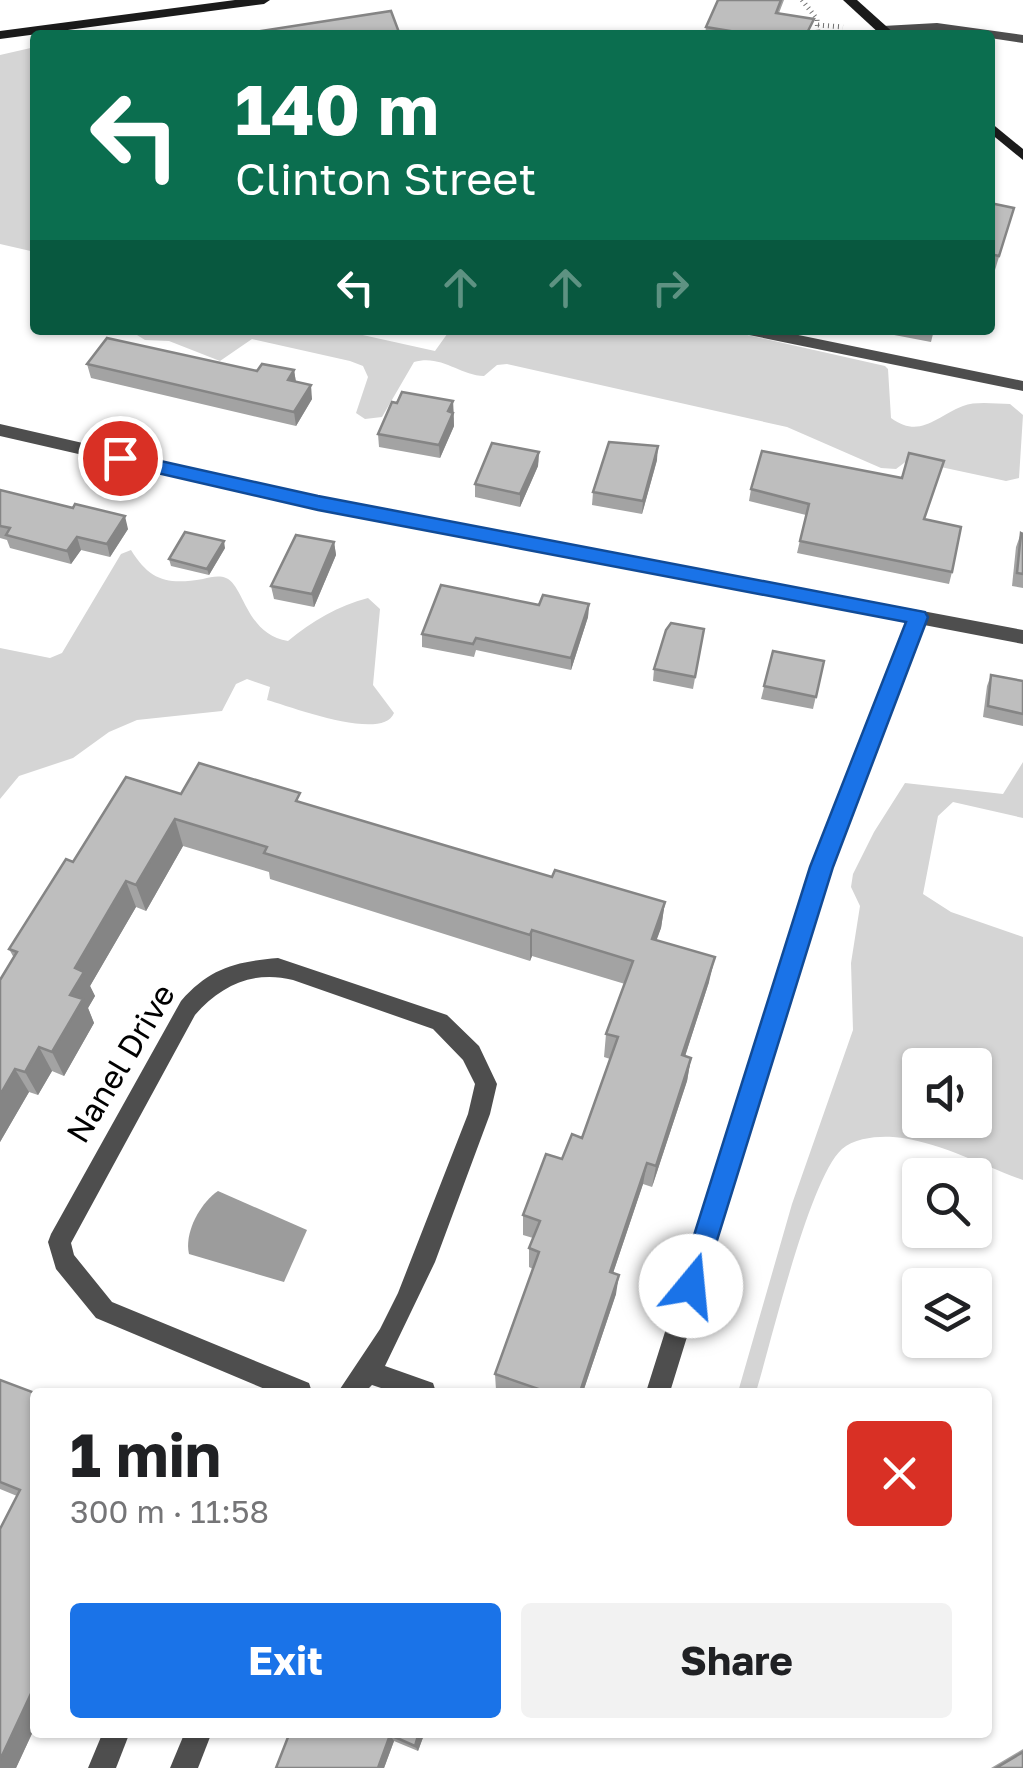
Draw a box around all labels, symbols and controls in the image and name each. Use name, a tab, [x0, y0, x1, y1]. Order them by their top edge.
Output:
text: 140 m	[235, 66, 439, 150]
icon: left	[70, 70, 200, 200]
text: Clinton Street	[235, 151, 536, 205]
icon: left	[328, 260, 383, 315]
icon: ahead	[433, 260, 488, 315]
icon: ahead	[538, 260, 593, 315]
icon: right	[643, 260, 698, 315]
pin	[78, 416, 163, 501]
icon: arrive	[93, 431, 148, 486]
street label: Nanel Drive	[58, 977, 182, 1149]
map controls	[902, 1048, 992, 1358]
button: sound	[902, 1048, 992, 1138]
button: search	[902, 1158, 992, 1248]
position arrow	[639, 1234, 743, 1338]
button: layers	[902, 1268, 992, 1358]
text: 1 min	[70, 1418, 221, 1490]
button: close	[847, 1421, 952, 1526]
text: 300 m · 11:58	[70, 1492, 269, 1530]
button: Exit	[70, 1603, 501, 1718]
button: Share	[521, 1603, 952, 1718]

